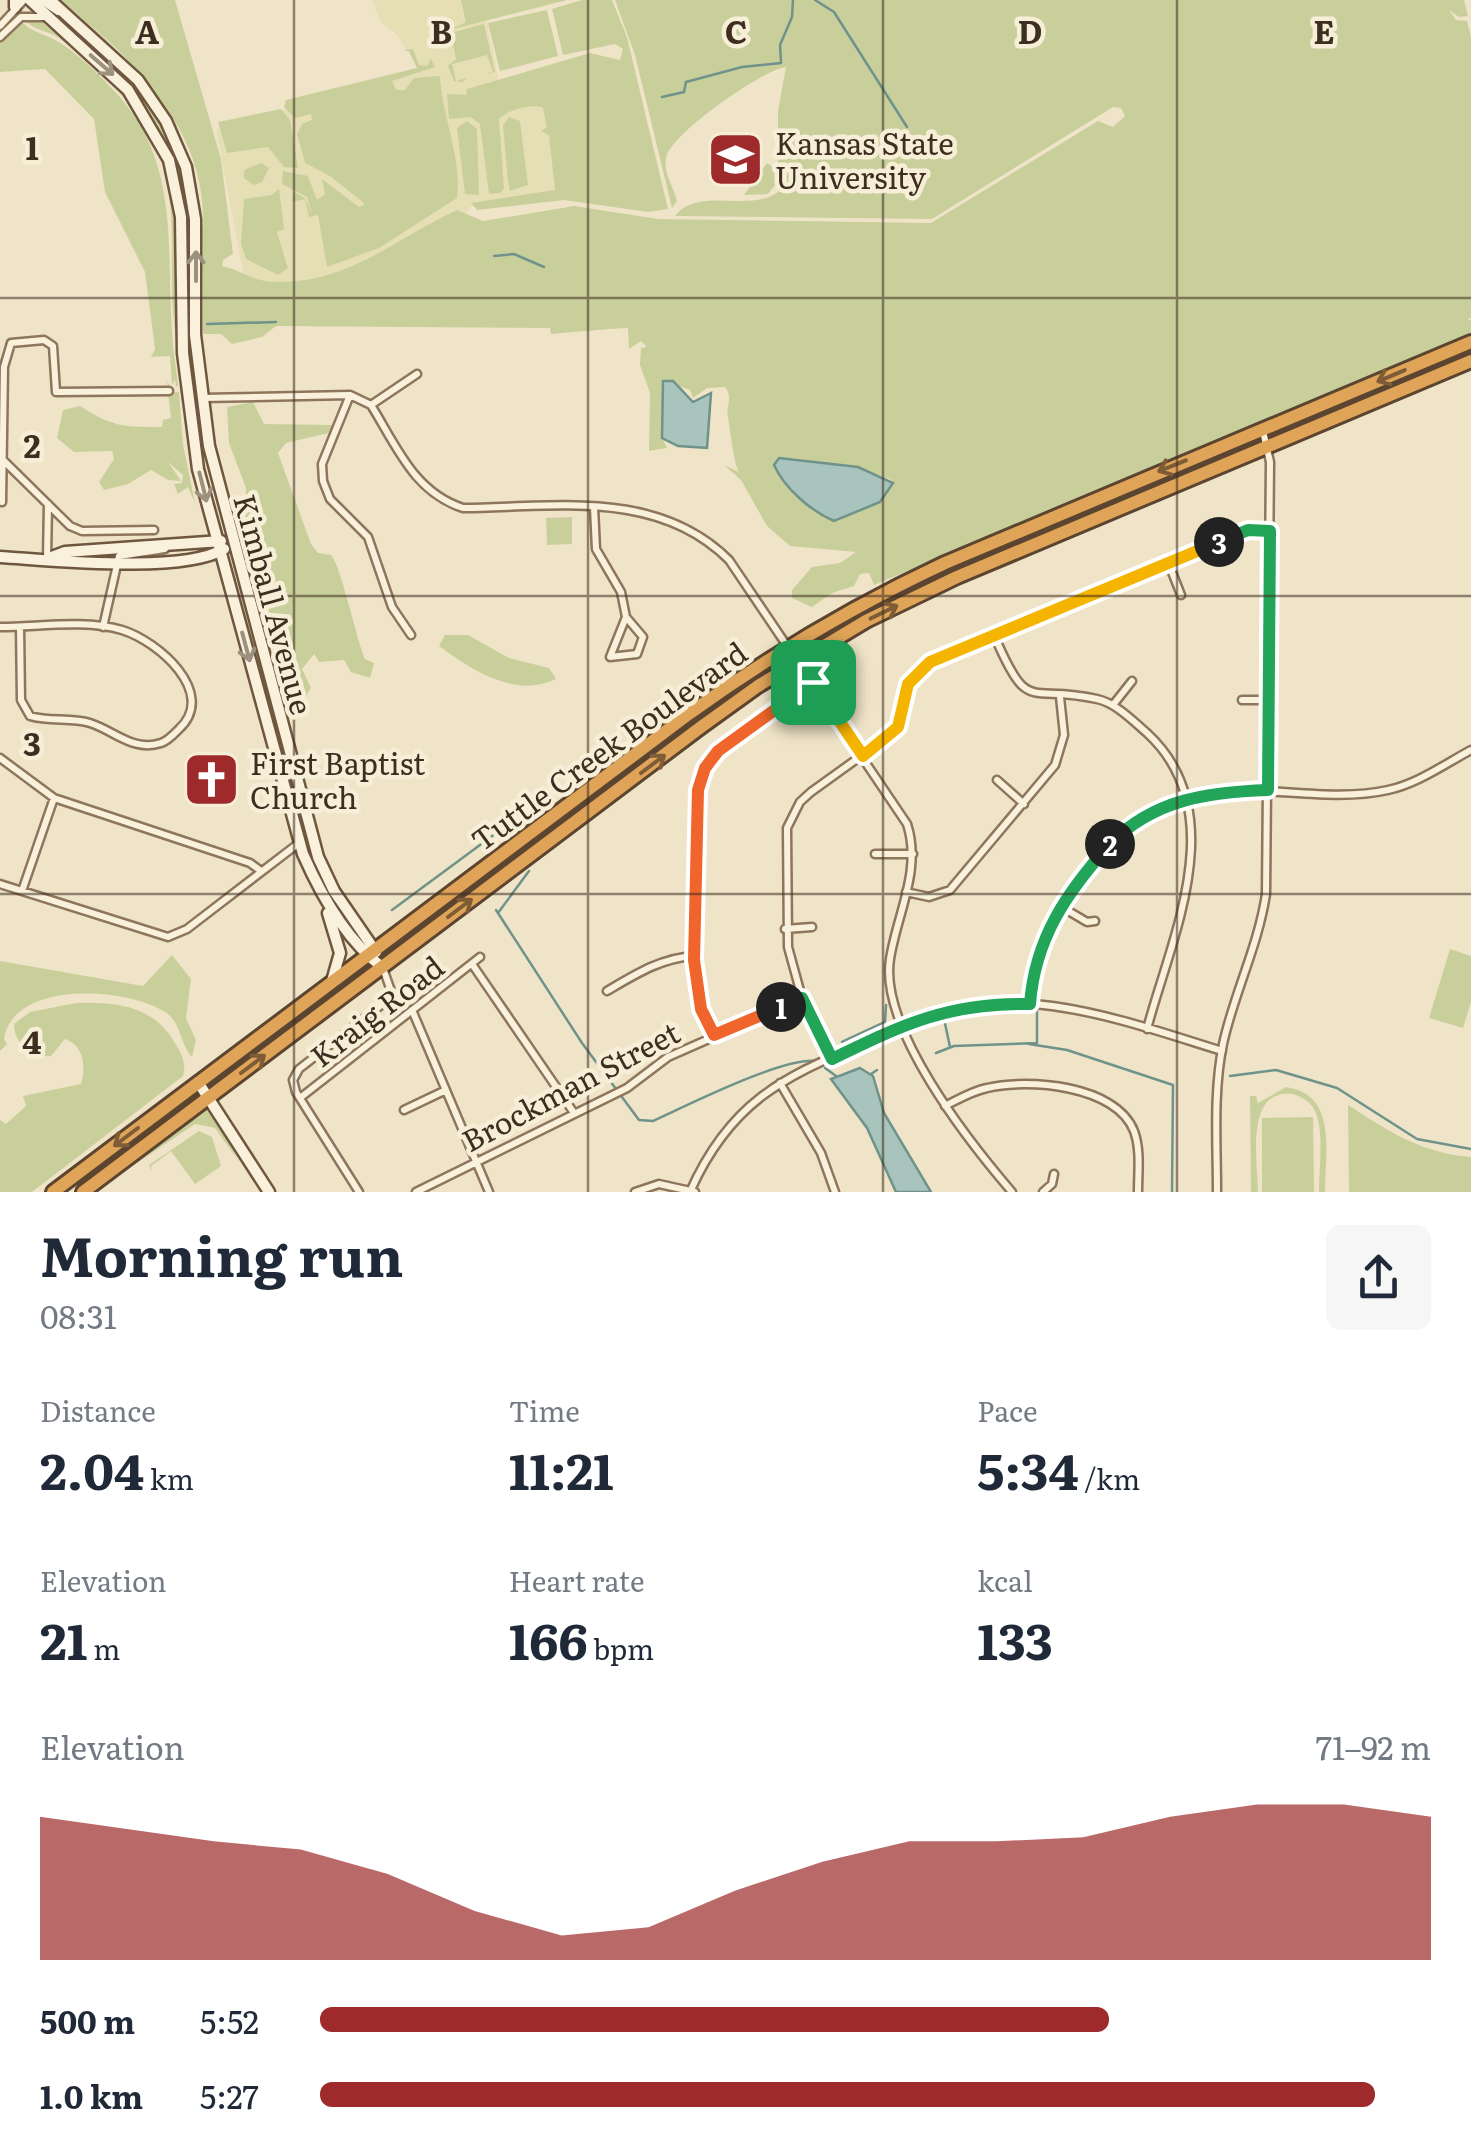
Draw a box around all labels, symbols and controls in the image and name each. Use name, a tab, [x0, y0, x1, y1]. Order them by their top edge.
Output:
text: A	[135, 6, 159, 54]
text: B	[430, 6, 452, 54]
text: C	[725, 6, 747, 54]
text: D	[1018, 6, 1042, 54]
text: E	[1313, 6, 1335, 54]
one-way arrow	[89, 53, 114, 76]
place label: Kansas State University	[775, 120, 954, 198]
text: 1	[25, 122, 39, 170]
school or university icon: Kansas State University	[706, 129, 766, 189]
one-way arrow	[186, 251, 206, 284]
one-way arrow	[1376, 368, 1407, 386]
text: 2	[23, 420, 41, 468]
one-way arrow	[1157, 459, 1188, 477]
one-way arrow	[194, 471, 213, 502]
street label: Kimball Avenue	[224, 489, 326, 719]
pin: 3	[1194, 517, 1244, 567]
text: 3	[1211, 521, 1227, 563]
one-way arrow	[868, 602, 898, 621]
one-way arrow	[237, 630, 256, 662]
street label: Tuttle Creek Boulevard	[461, 630, 755, 860]
pin	[771, 640, 856, 725]
icon: arrive	[786, 655, 841, 710]
text: 3	[23, 718, 41, 766]
place label: First Baptist Church	[250, 740, 425, 818]
church icon: First Baptist Church	[181, 749, 241, 809]
one-way arrow	[639, 753, 666, 774]
pin: 2	[1085, 819, 1135, 869]
text: 2	[1102, 823, 1118, 865]
one-way arrow	[446, 898, 473, 919]
street label: Kraig Road	[300, 944, 452, 1076]
pin: 1	[756, 982, 806, 1032]
text: 1	[775, 986, 787, 1028]
street label: Brockman Street	[453, 1009, 687, 1161]
text: 4	[22, 1016, 42, 1064]
one-way arrow	[239, 1054, 266, 1075]
one-way arrow	[113, 1127, 140, 1148]
text: Morning run	[40, 1212, 403, 1294]
button: share	[1326, 1225, 1431, 1330]
text: 08:31	[40, 1291, 117, 1339]
text: Distance	[40, 1389, 156, 1431]
text: Time	[509, 1389, 580, 1431]
text: Pace	[977, 1389, 1037, 1431]
text: 2.04	[40, 1431, 144, 1505]
text: 11:21	[509, 1431, 614, 1505]
text: 5:34	[977, 1431, 1079, 1505]
text: km	[144, 1457, 194, 1499]
text: /km	[1079, 1457, 1140, 1499]
text: Elevation	[40, 1559, 167, 1601]
text: Heart rate	[509, 1559, 645, 1601]
text: kcal	[977, 1559, 1033, 1601]
text: 21	[40, 1601, 88, 1675]
text: 166	[509, 1601, 588, 1675]
text: 133	[977, 1601, 1053, 1675]
text: m	[88, 1627, 120, 1669]
text: bpm	[588, 1627, 654, 1669]
text: Elevation	[40, 1722, 185, 1770]
text: 71–92 m	[1316, 1722, 1431, 1770]
text: 500 m	[40, 1996, 135, 2044]
text: 5:52	[200, 1996, 259, 2044]
text: 1.0 km	[40, 2071, 143, 2119]
text: 5:27	[200, 2071, 259, 2119]

